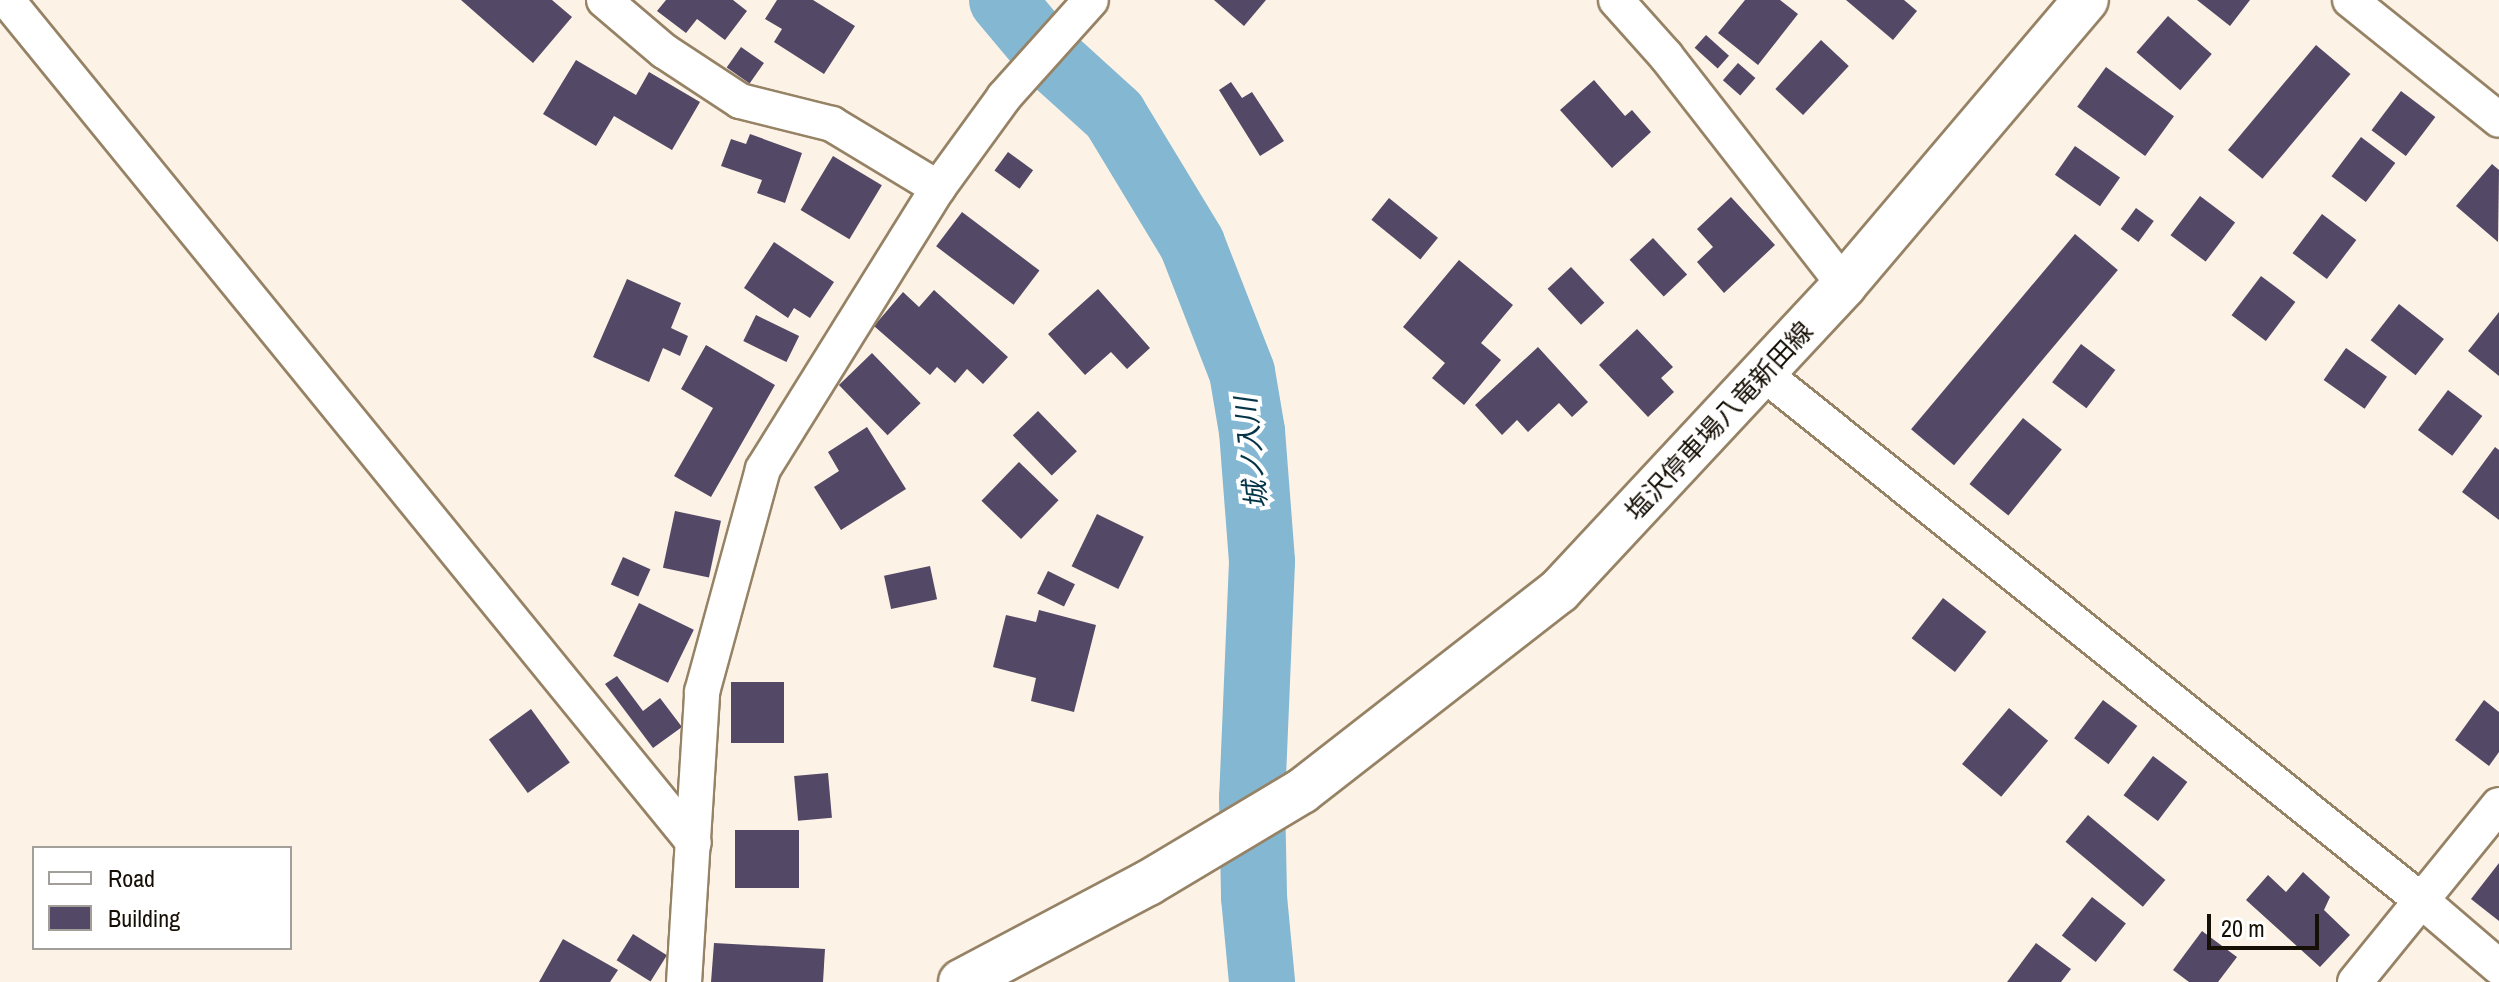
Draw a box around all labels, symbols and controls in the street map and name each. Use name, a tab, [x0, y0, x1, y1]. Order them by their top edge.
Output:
street label: 塩沢停車場八竜新田線	[1619, 315, 1819, 527]
water label: 城ノ入川	[1228, 396, 1274, 510]
legend	[32, 846, 292, 950]
text: Road	[108, 862, 155, 894]
scale bar	[2211, 898, 2323, 948]
text: Building	[108, 902, 180, 934]
text: 20 m	[2221, 912, 2265, 944]

